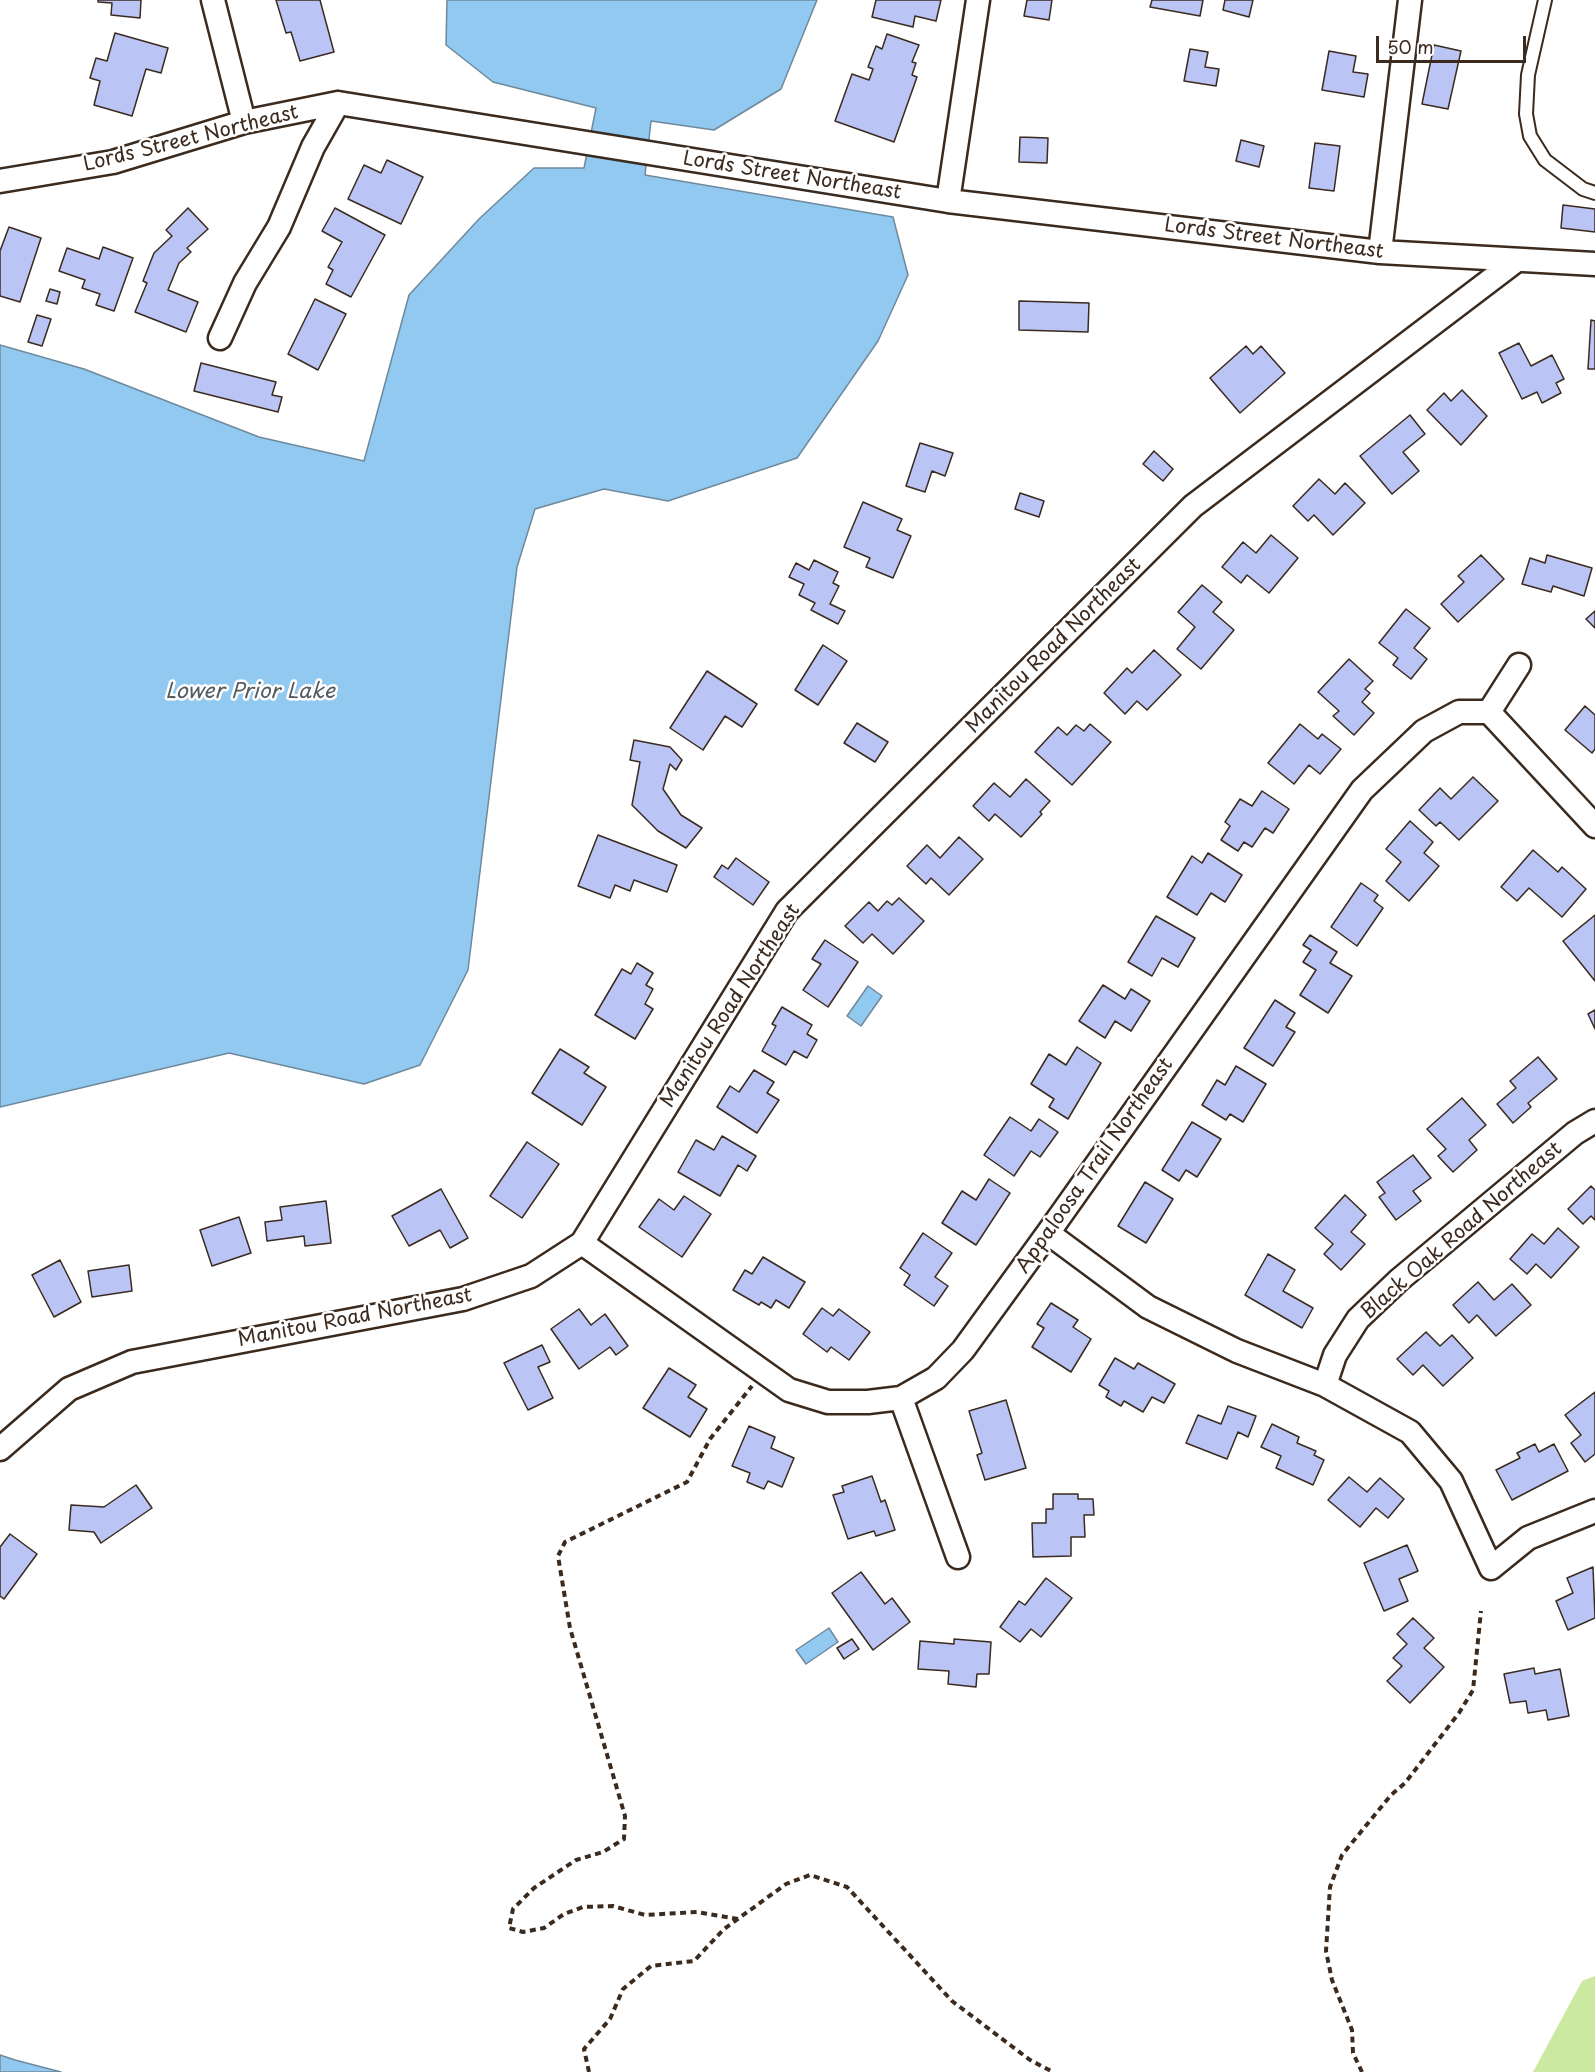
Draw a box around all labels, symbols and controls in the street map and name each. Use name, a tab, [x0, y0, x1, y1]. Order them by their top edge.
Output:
scale bar	[1379, 24, 1529, 62]
text: 50 m	[1387, 33, 1434, 60]
street label: Lords Street Northeast	[81, 101, 301, 177]
street label: Lords Street Northeast	[681, 147, 903, 205]
street label: Lords Street Northeast	[1163, 214, 1385, 264]
street label: Manitou Road Northeast	[961, 553, 1147, 739]
water label: Lower Prior Lake	[165, 679, 335, 705]
street label: Manitou Road Northeast	[656, 900, 806, 1112]
street label: Appaloosa Trail Northeast	[1011, 1054, 1179, 1278]
street label: Black Oak Road Northeast	[1357, 1137, 1567, 1325]
street label: Manitou Road Northeast	[236, 1284, 474, 1352]

